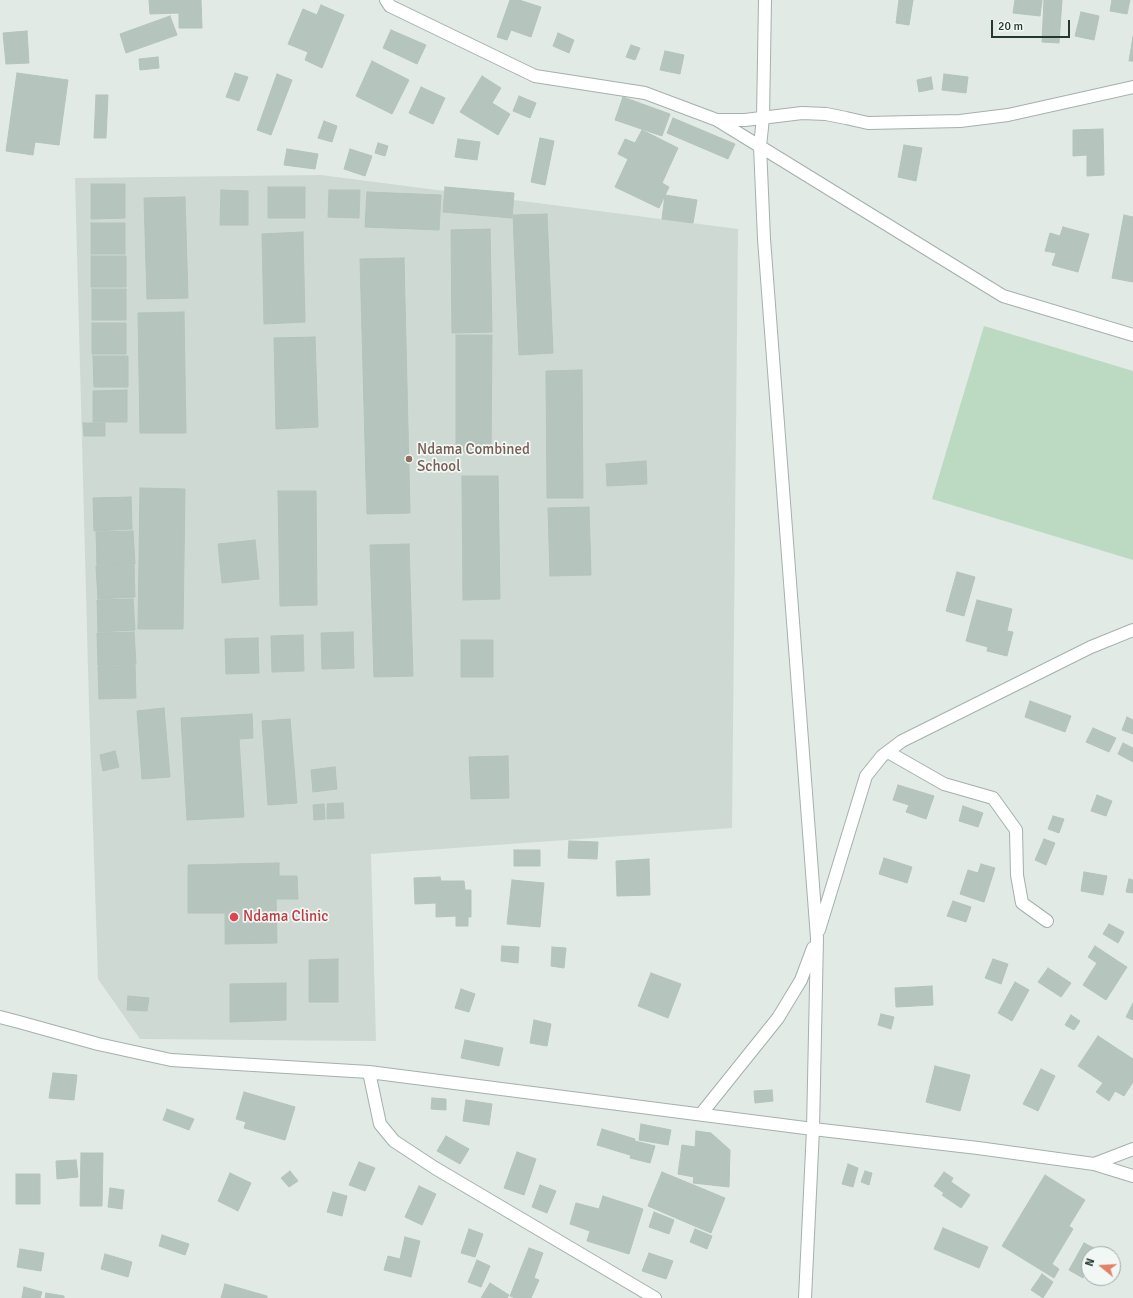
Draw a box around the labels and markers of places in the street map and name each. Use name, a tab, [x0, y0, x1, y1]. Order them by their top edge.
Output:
place label: Ndama Combined School	[417, 441, 530, 476]
marker: Ndama Combined School	[404, 454, 414, 464]
place label: Ndama Clinic	[243, 908, 328, 926]
marker: Ndama Clinic	[228, 911, 240, 923]

